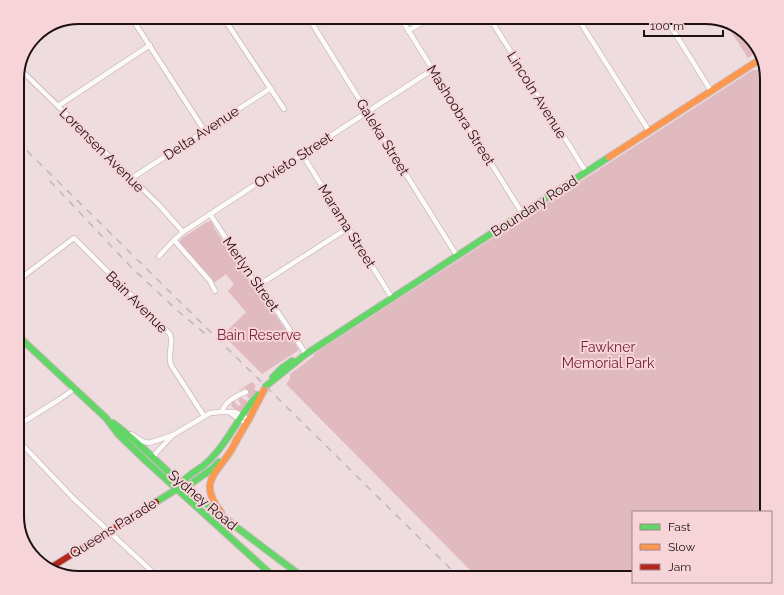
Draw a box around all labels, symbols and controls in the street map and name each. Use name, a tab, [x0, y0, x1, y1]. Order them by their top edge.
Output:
scale bar	[644, 12, 723, 38]
text: 100 m	[650, 19, 684, 33]
street label: Lincoln Avenue	[504, 49, 570, 141]
street label: Mashoobra Street	[424, 62, 498, 168]
street label: Galeka Street	[353, 96, 413, 178]
street label: Delta Avenue	[160, 103, 242, 163]
street label: Lorensen Avenue	[56, 104, 148, 196]
street label: Orvieto Street	[251, 129, 335, 191]
street label: Boundary Road	[488, 172, 580, 240]
street label: Marama Street	[315, 181, 379, 271]
street label: Merlyn Street	[219, 234, 283, 314]
street label: Bain Avenue	[103, 268, 171, 336]
park label: Bain Reserve	[217, 327, 301, 343]
park label: Fawkner Memorial Park	[562, 339, 655, 371]
street label: Sydney Road	[165, 467, 241, 533]
street label: Queens Parade	[67, 495, 159, 561]
legend	[632, 511, 772, 583]
text: Fast	[668, 520, 691, 534]
text: Slow	[668, 540, 695, 554]
text: Jam	[668, 560, 691, 574]

